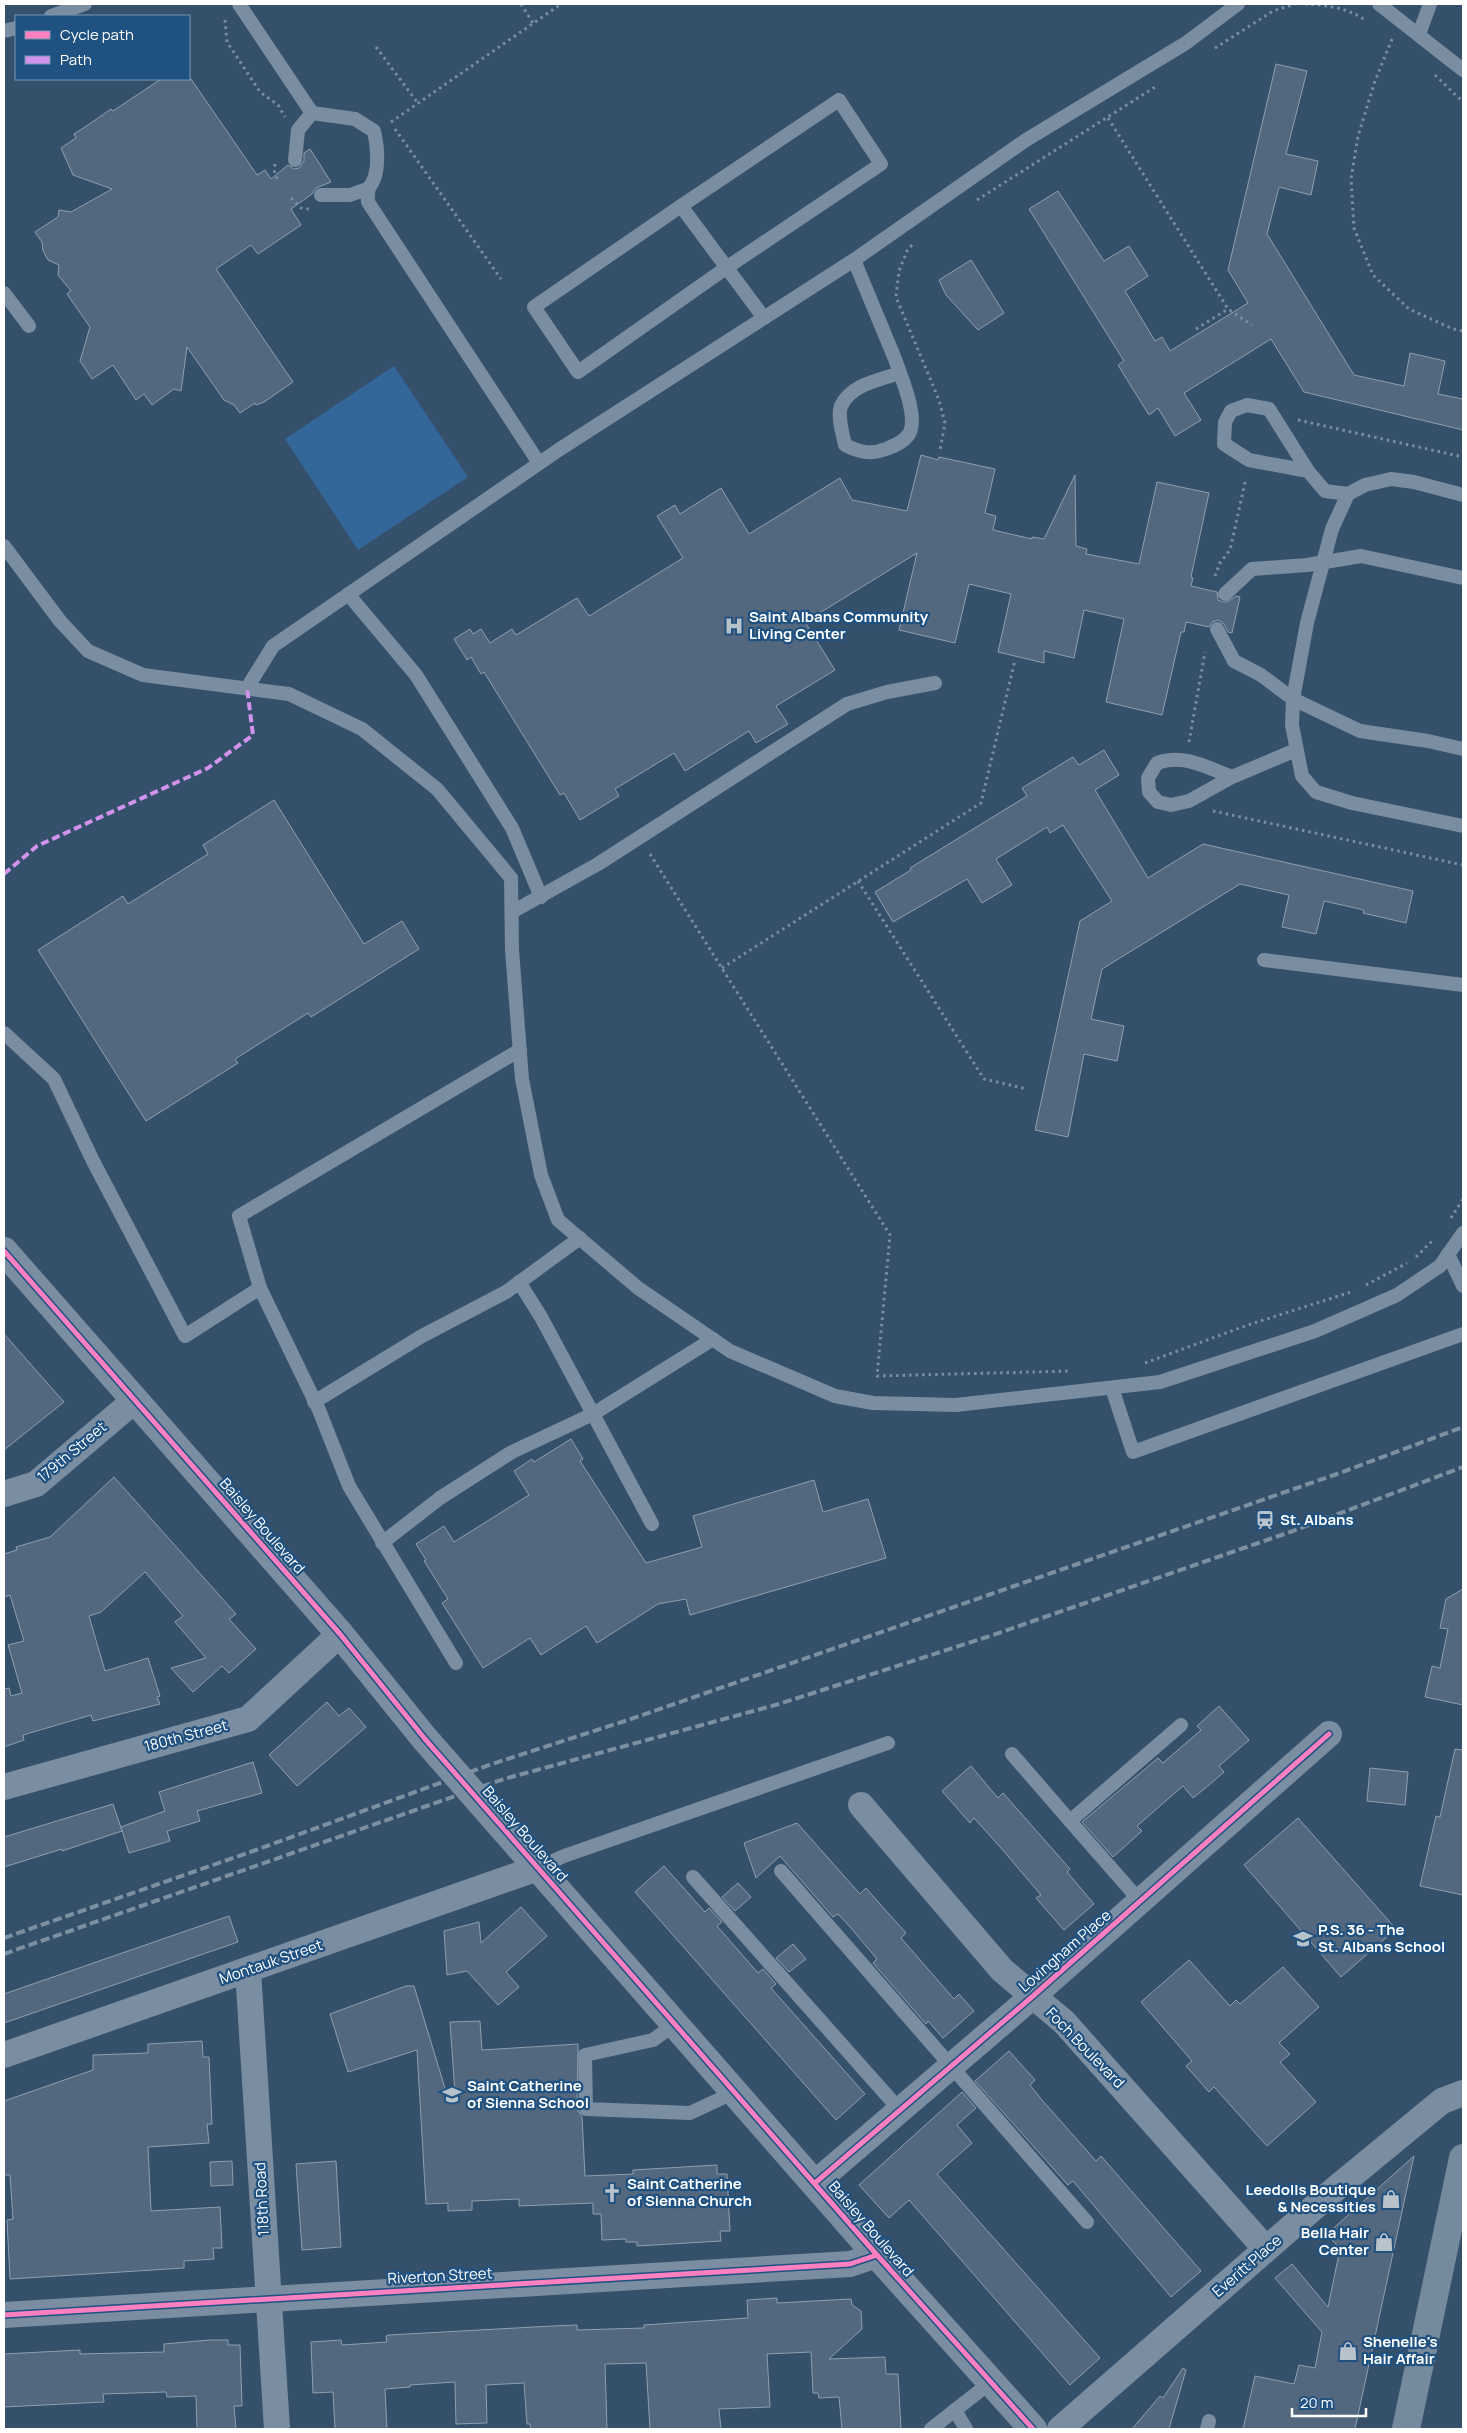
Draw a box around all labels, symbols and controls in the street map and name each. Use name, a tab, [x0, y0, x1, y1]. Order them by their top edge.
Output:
legend	[15, 15, 190, 80]
text: Cycle path	[60, 24, 134, 45]
text: Path	[60, 49, 92, 70]
place label: Saint Albans Community Living Center	[749, 606, 929, 644]
hospital icon: Saint Albans Community Living Center	[723, 615, 745, 637]
street label: 179th Street	[32, 1416, 111, 1487]
street label: Baisley Boulevard	[215, 1473, 310, 1578]
station icon: St. Albans	[1254, 1509, 1276, 1531]
place label: St. Albans	[1280, 1509, 1354, 1530]
street label: 180th Street	[142, 1714, 230, 1757]
street label: Baisley Boulevard	[478, 1781, 573, 1886]
street label: Lovingham Place	[1014, 1905, 1115, 1997]
place label: P.S. 36 - The St. Albans School	[1318, 1919, 1445, 1957]
school or university icon: P.S. 36 - The St. Albans School	[1292, 1928, 1314, 1950]
street label: Montauk Street	[216, 1934, 325, 1989]
street label: Foch Boulevard	[1041, 2003, 1129, 2093]
place label: Saint Catherine of Sienna School	[467, 2075, 589, 2113]
school or university icon: Saint Catherine of Sienna School	[441, 2084, 463, 2106]
street label: 118th Road	[249, 2162, 274, 2236]
place label: Saint Catherine of Sienna Church	[627, 2173, 752, 2211]
street label: Baisley Boulevard	[824, 2176, 919, 2281]
place label: Leedolls Boutique & Necessities	[1245, 2179, 1376, 2217]
church icon: Saint Catherine of Sienna Church	[601, 2182, 623, 2204]
shop icon: Leedolls Boutique & Necessities	[1380, 2188, 1402, 2210]
place label: Bella Hair Center	[1301, 2222, 1369, 2260]
street label: Everitt Place	[1208, 2230, 1286, 2302]
shop icon: Bella Hair Center	[1373, 2231, 1395, 2253]
street label: Riverton Street	[387, 2262, 493, 2289]
place label: Shenelle's Hair Affair	[1363, 2331, 1438, 2369]
shop icon: Shenelle's Hair Affair	[1337, 2340, 1359, 2362]
scale bar	[1292, 2386, 1366, 2418]
text: 20 m	[1300, 2392, 1333, 2413]

